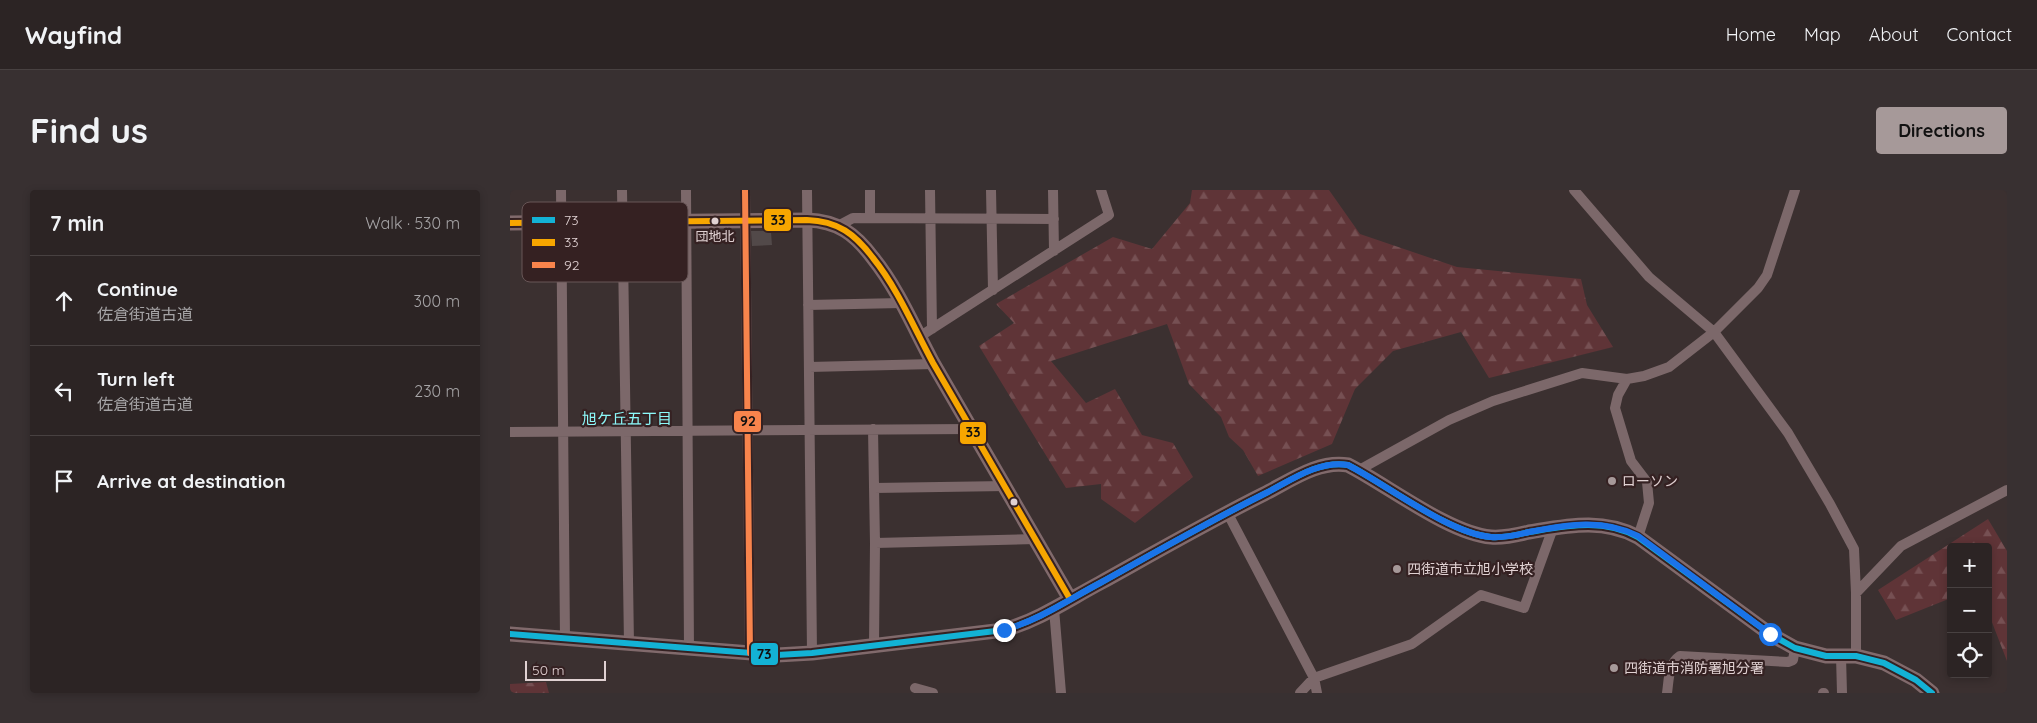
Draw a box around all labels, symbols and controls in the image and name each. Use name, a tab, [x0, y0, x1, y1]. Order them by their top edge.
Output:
text: Wayfind	[25, 20, 122, 50]
text: Home	[1726, 23, 1776, 46]
text: Map	[1804, 23, 1841, 46]
text: About	[1869, 23, 1919, 46]
text: Contact	[1947, 23, 2012, 46]
button: Directions	[1876, 107, 2007, 154]
text: Find us	[30, 108, 148, 152]
legend	[522, 202, 688, 282]
line badge: 33	[763, 208, 792, 232]
text: 7 min	[50, 210, 104, 236]
text: 73	[564, 211, 579, 229]
text: 33	[770, 211, 786, 229]
text: Walk · 530 m	[365, 213, 460, 233]
marker: 団地北	[710, 216, 720, 226]
place label: 団地北	[695, 228, 735, 244]
text: 33	[564, 233, 579, 251]
text: 92	[564, 256, 580, 274]
text: Continue	[97, 277, 178, 301]
icon: ahead	[50, 287, 78, 315]
text: 300 m	[414, 291, 460, 311]
text: 佐倉街道古道	[97, 304, 193, 324]
text: Turn left	[97, 367, 175, 391]
icon: left	[50, 377, 78, 405]
text: 230 m	[414, 381, 460, 401]
text: 佐倉街道古道	[97, 394, 193, 414]
district label: 旭ケ丘五丁目	[582, 409, 672, 428]
line badge: 92	[733, 410, 762, 433]
text: 92	[740, 412, 756, 430]
line badge: 33	[959, 421, 987, 445]
text: 33	[965, 423, 981, 441]
icon: arrive	[50, 467, 78, 495]
text: Arrive at destination	[97, 469, 286, 493]
place label: ローソン	[1622, 472, 1678, 490]
marker: ローソン	[1606, 475, 1618, 487]
unlabelled marker	[1009, 497, 1019, 507]
map controls	[1947, 543, 1992, 678]
button: +	[1947, 543, 1992, 588]
place label: 四街道市立旭小学校	[1407, 560, 1533, 578]
marker: 四街道市立旭小学校	[1391, 563, 1403, 575]
button: −	[1947, 588, 1992, 633]
route end	[993, 619, 1016, 642]
route start	[1759, 623, 1782, 646]
button: locate	[1947, 633, 1992, 678]
line badge: 73	[750, 642, 779, 666]
text: 73	[756, 645, 772, 663]
scale bar	[525, 658, 606, 681]
place label: 四街道市消防署旭分署	[1624, 659, 1764, 677]
text: 50 m	[532, 661, 565, 679]
marker: 四街道市消防署旭分署	[1608, 662, 1620, 674]

